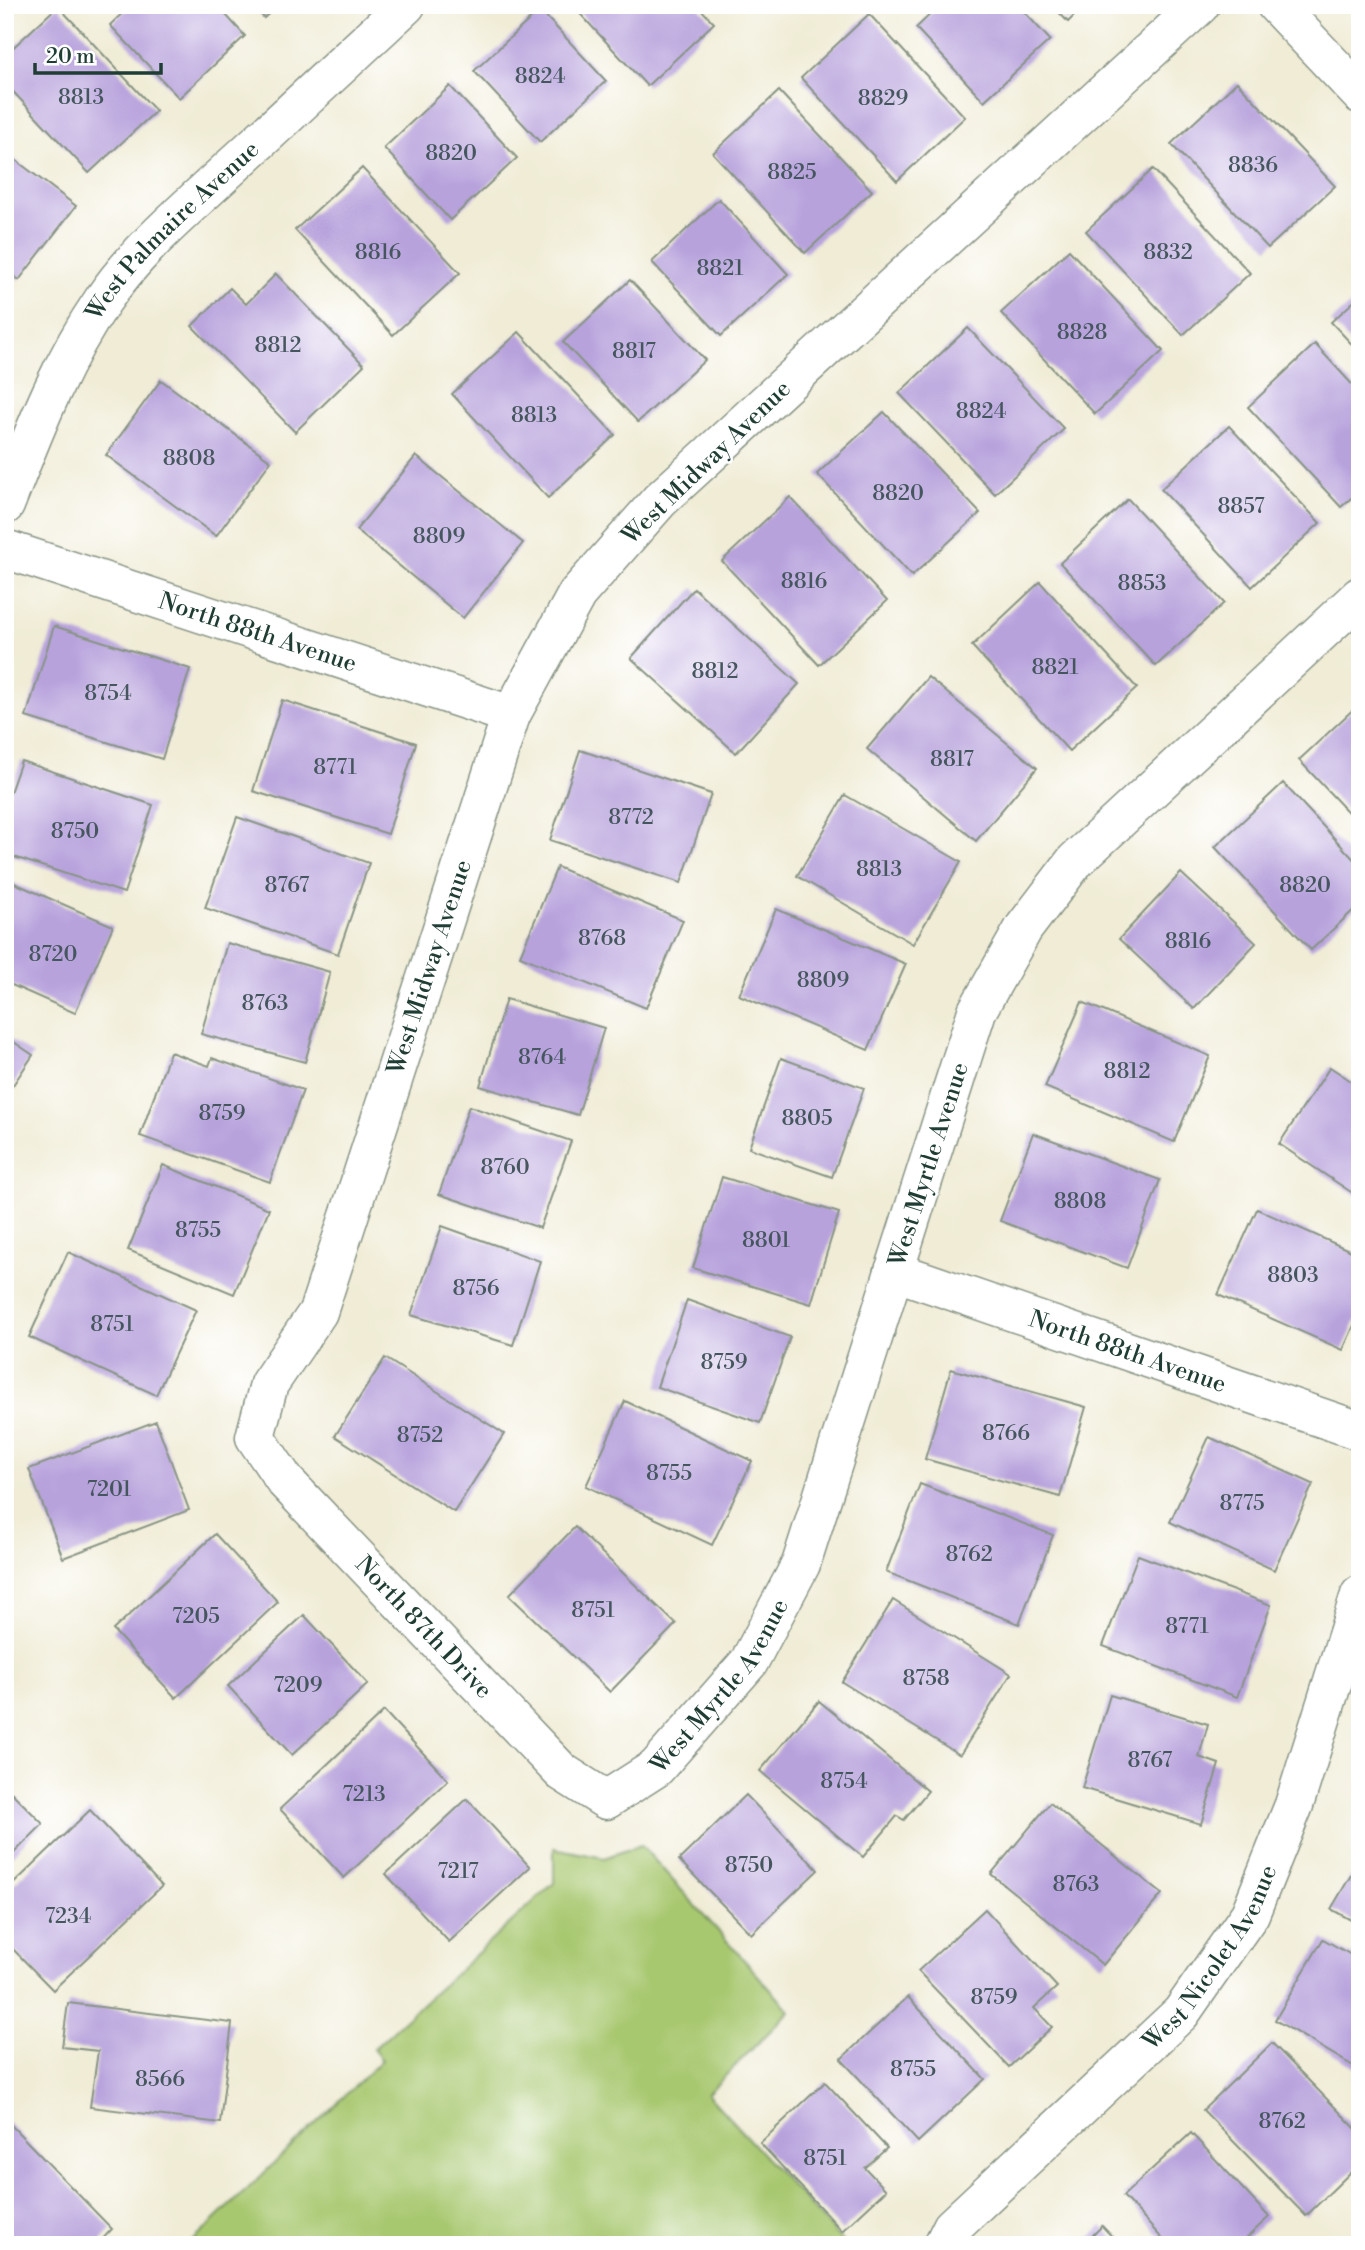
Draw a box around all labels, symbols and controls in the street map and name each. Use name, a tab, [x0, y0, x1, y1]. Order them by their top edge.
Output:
scale bar	[35, 32, 161, 76]
text: 20 m	[46, 44, 95, 70]
house number: 8824	[515, 64, 565, 90]
house number: 8813	[58, 85, 104, 111]
house number: 8829	[858, 86, 908, 112]
street label: West Palmaire Avenue	[79, 135, 266, 327]
house number: 8820	[425, 141, 477, 167]
house number: 8836	[1228, 153, 1278, 179]
house number: 8825	[767, 160, 817, 186]
house number: 8816	[355, 240, 401, 266]
house number: 8832	[1143, 240, 1193, 266]
house number: 8821	[696, 256, 744, 282]
house number: 8828	[1057, 320, 1107, 346]
house number: 8812	[255, 333, 301, 359]
house number: 8817	[612, 339, 656, 365]
street label: West Midway Avenue	[615, 374, 798, 552]
house number: 8824	[956, 399, 1006, 425]
house number: 8813	[511, 403, 557, 429]
house number: 8808	[163, 446, 215, 472]
house number: 8820	[872, 481, 924, 507]
house number: 8857	[1217, 494, 1265, 520]
house number: 8809	[413, 524, 465, 550]
house number: 8816	[781, 569, 827, 595]
house number: 8853	[1118, 571, 1166, 597]
street label: North 88th Avenue	[154, 586, 360, 679]
house number: 8821	[1031, 655, 1079, 681]
house number: 8812	[692, 659, 738, 685]
house number: 8754	[84, 681, 132, 707]
house number: 8817	[930, 747, 974, 773]
house number: 8771	[313, 755, 357, 781]
house number: 8772	[608, 805, 654, 831]
house number: 8750	[51, 819, 99, 845]
street label: West Midway Avenue	[381, 856, 479, 1079]
house number: 8813	[856, 857, 902, 883]
house number: 8767	[265, 873, 310, 899]
house number: 8820	[1279, 873, 1331, 899]
house number: 8768	[578, 926, 626, 952]
house number: 8816	[1165, 929, 1211, 955]
house number: 8720	[29, 942, 77, 968]
house number: 8809	[797, 968, 849, 994]
house number: 8763	[242, 991, 288, 1017]
house number: 8764	[518, 1045, 566, 1071]
street label: West Myrtle Avenue	[882, 1059, 976, 1271]
house number: 8812	[1104, 1059, 1150, 1085]
house number: 8759	[198, 1101, 246, 1127]
house number: 8805	[781, 1106, 833, 1132]
house number: 8760	[480, 1155, 530, 1181]
house number: 8808	[1054, 1189, 1106, 1215]
house number: 8755	[175, 1218, 221, 1244]
house number: 8801	[742, 1228, 790, 1254]
house number: 8803	[1267, 1263, 1319, 1289]
house number: 8756	[452, 1276, 500, 1302]
street label: North 88th Avenue	[1025, 1304, 1230, 1400]
house number: 8751	[90, 1312, 134, 1338]
house number: 8759	[700, 1350, 748, 1376]
house number: 8766	[982, 1421, 1030, 1447]
house number: 8752	[397, 1423, 443, 1449]
house number: 8755	[646, 1461, 692, 1487]
house number: 7201	[87, 1477, 131, 1503]
house number: 8775	[1220, 1491, 1264, 1517]
house number: 8762	[945, 1542, 993, 1568]
street label: North 87th Drive	[348, 1550, 498, 1705]
street label: West Myrtle Avenue	[644, 1594, 796, 1781]
house number: 8751	[571, 1598, 615, 1624]
house number: 7205	[172, 1604, 220, 1630]
house number: 8771	[1165, 1614, 1209, 1640]
house number: 8758	[902, 1666, 950, 1692]
house number: 7209	[274, 1673, 322, 1699]
house number: 8767	[1128, 1748, 1173, 1774]
house number: 8754	[820, 1769, 868, 1795]
house number: 7213	[342, 1782, 386, 1808]
house number: 8750	[725, 1853, 773, 1879]
house number: 7217	[437, 1859, 479, 1885]
street label: West Nicolet Avenue	[1136, 1861, 1284, 2058]
house number: 8763	[1053, 1872, 1099, 1898]
house number: 7234	[45, 1904, 91, 1930]
house number: 8759	[970, 1985, 1018, 2011]
house number: 8755	[890, 2057, 936, 2083]
house number: 8566	[135, 2067, 185, 2093]
house number: 8762	[1258, 2109, 1306, 2135]
house number: 8751	[803, 2146, 847, 2172]

